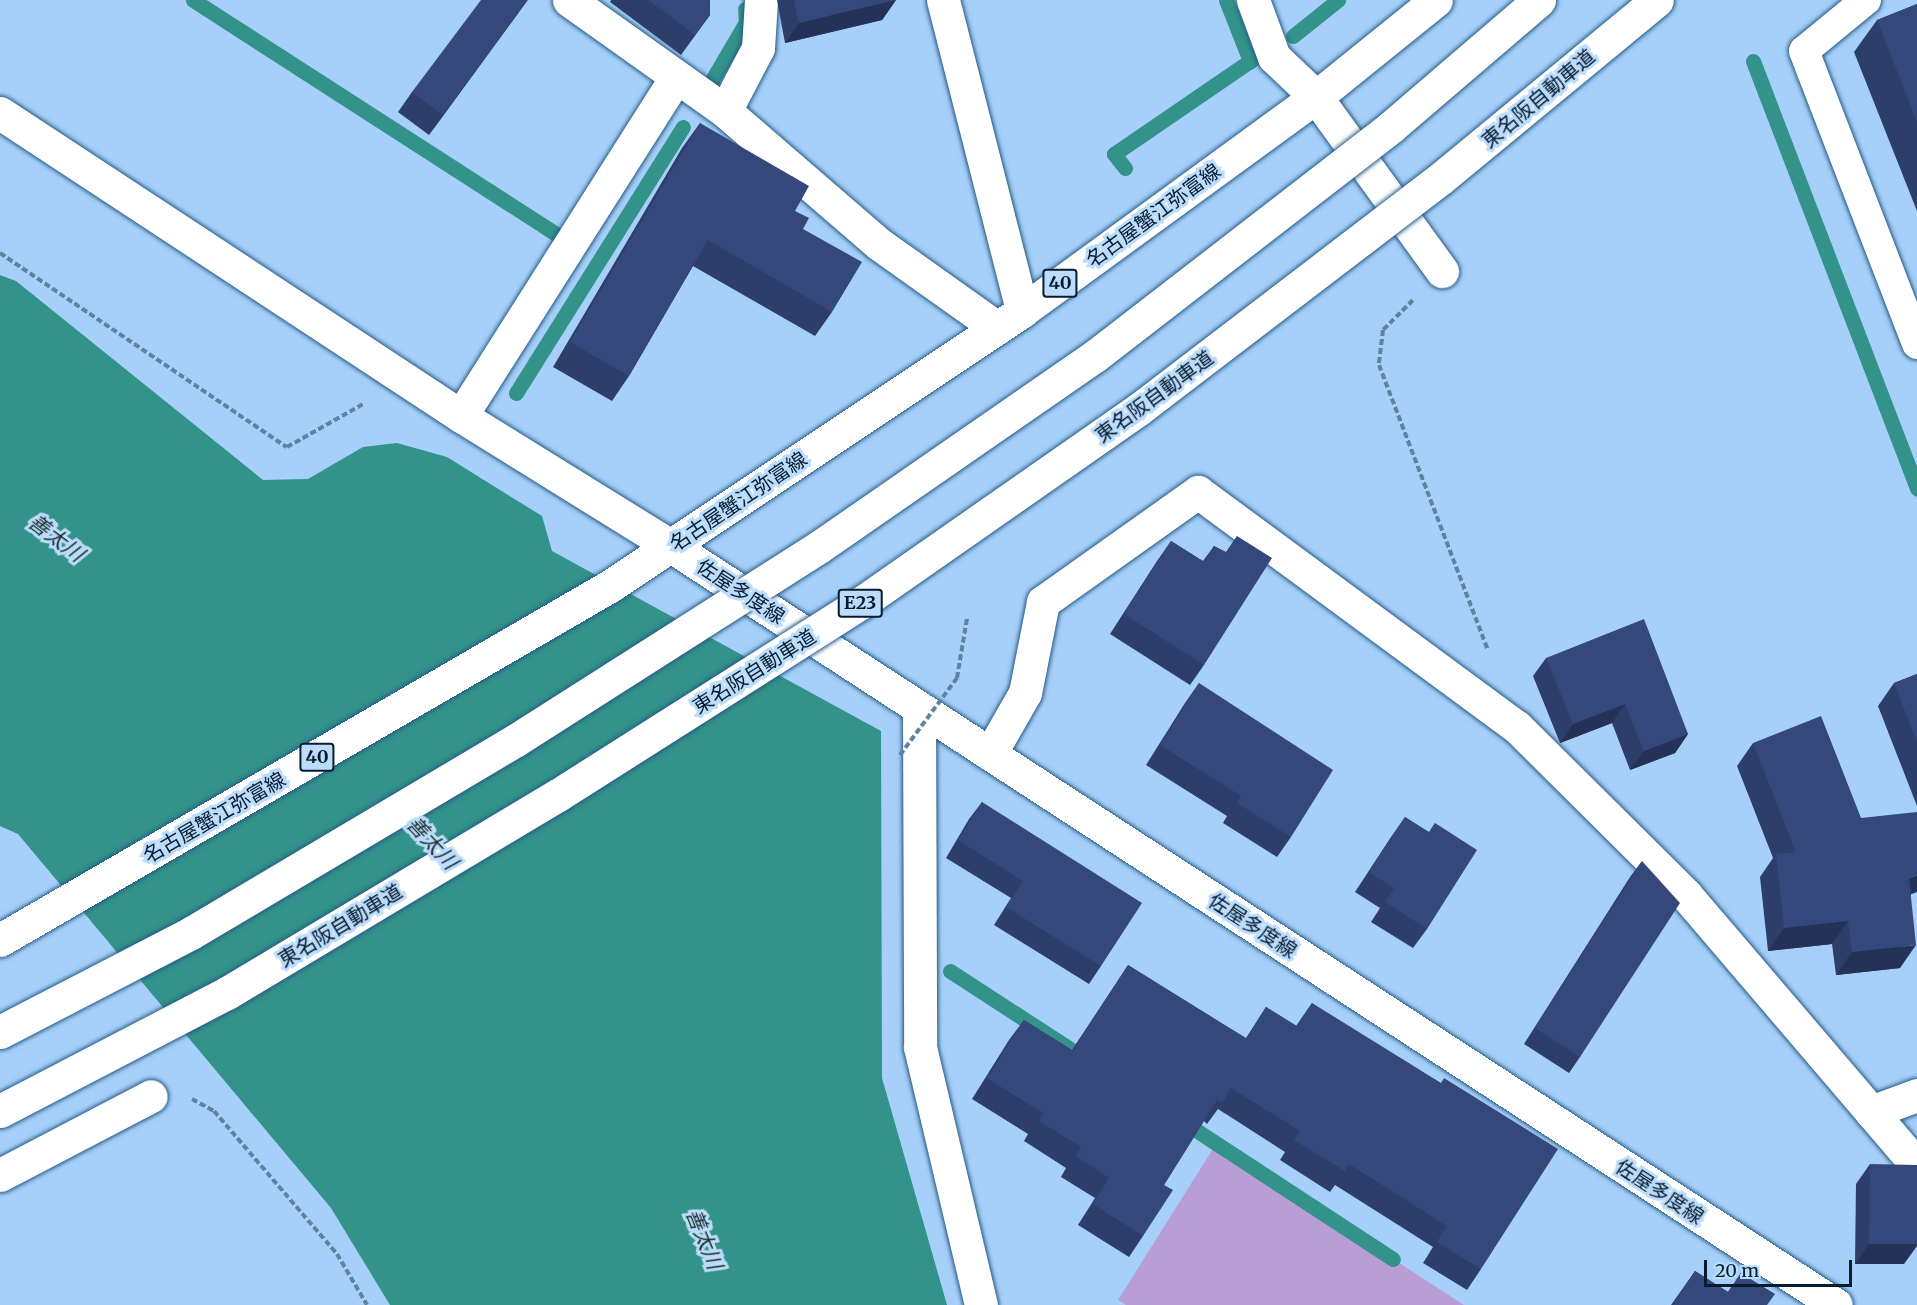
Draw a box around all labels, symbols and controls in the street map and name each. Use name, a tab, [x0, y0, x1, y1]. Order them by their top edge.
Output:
street label: 東名阪自動車道	[1477, 44, 1599, 152]
street label: 名古屋蟹江弥富線	[1081, 158, 1225, 272]
road number: 40	[1042, 268, 1078, 298]
street label: 東名阪自動車道	[1090, 345, 1218, 447]
street label: 名古屋蟹江弥富線	[665, 446, 811, 556]
water label: 善太川	[23, 509, 89, 567]
street label: 佐屋多度線	[693, 554, 789, 628]
road number: E23	[838, 588, 882, 618]
street label: 東名阪自動車道	[688, 624, 820, 718]
road number: 40	[299, 742, 335, 772]
street label: 名古屋蟹江弥富線	[139, 767, 289, 867]
water label: 善太川	[401, 811, 463, 875]
street label: 東名阪自動車道	[274, 879, 406, 971]
street label: 佐屋多度線	[1205, 888, 1301, 962]
street label: 佐屋多度線	[1612, 1154, 1708, 1228]
water label: 善太川	[681, 1205, 727, 1273]
scale bar	[1707, 1248, 1856, 1286]
text: 20 m	[1715, 1259, 1759, 1282]

